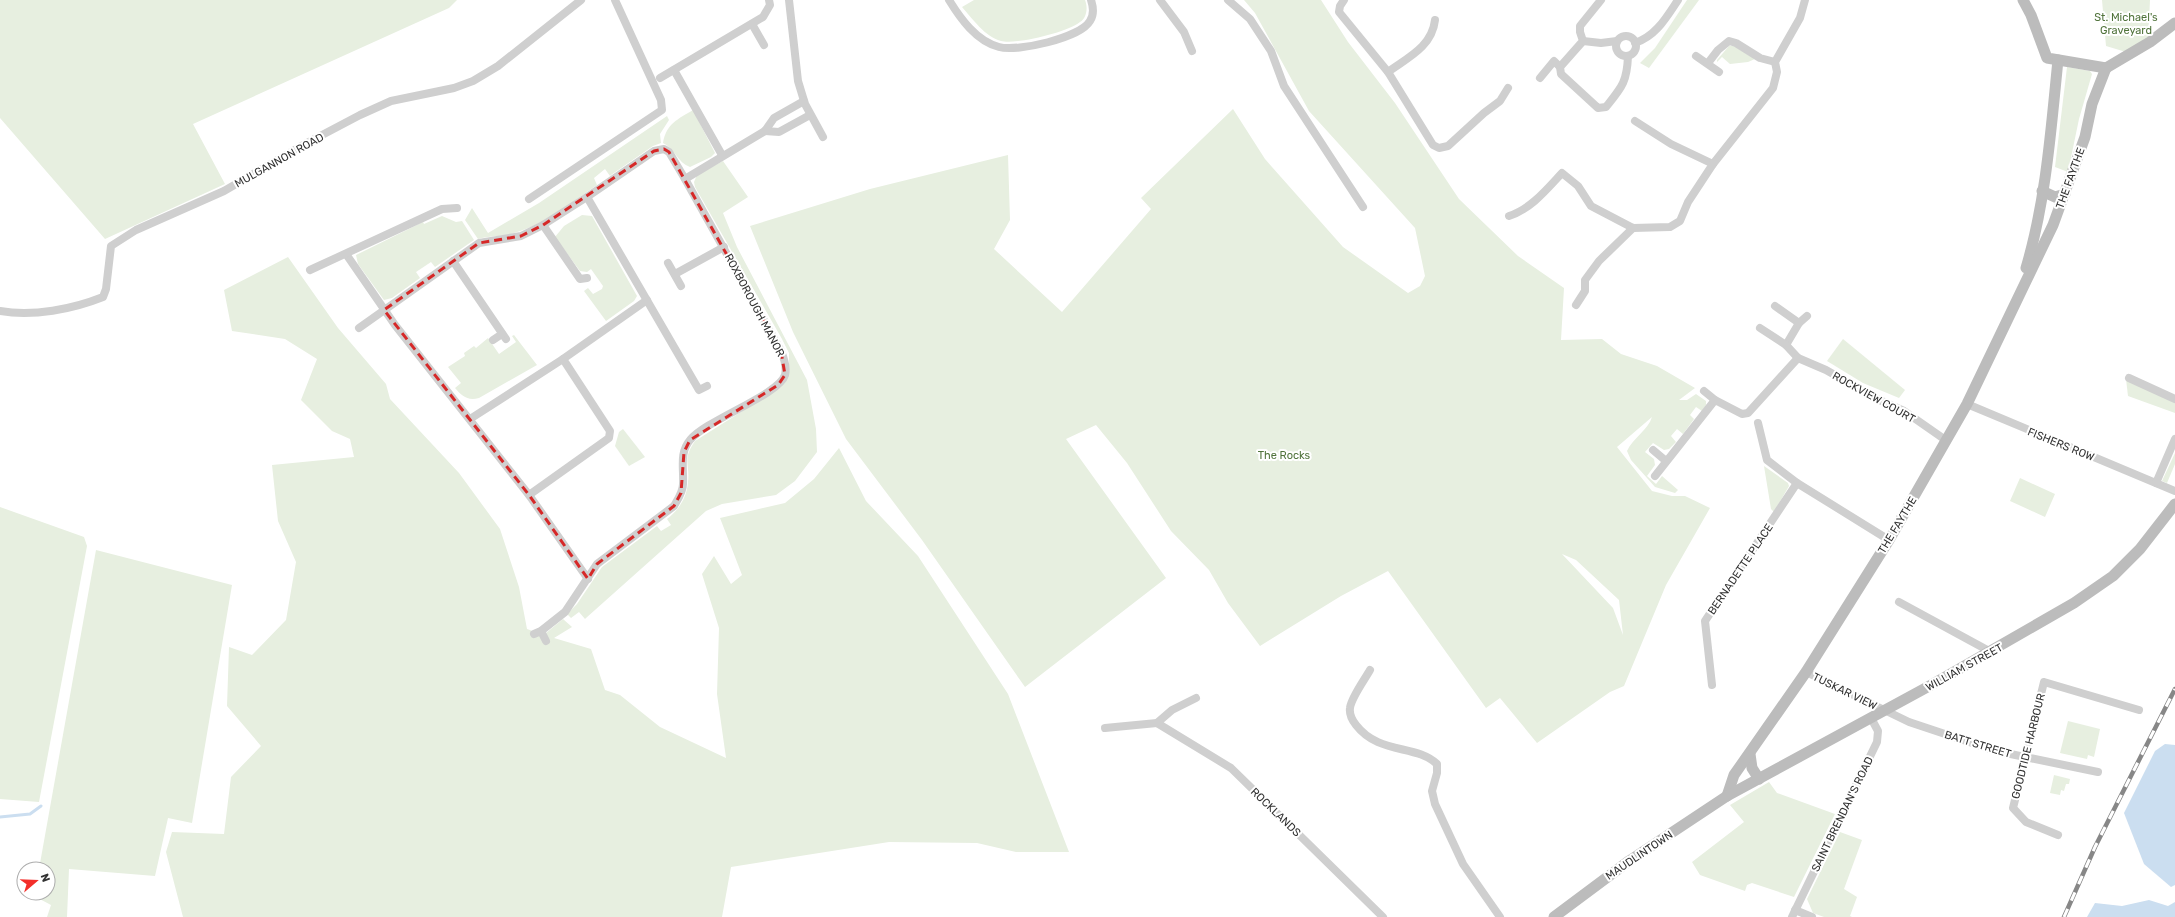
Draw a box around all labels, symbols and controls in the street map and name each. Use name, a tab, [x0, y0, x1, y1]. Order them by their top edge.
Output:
park label: St. Michael's Graveyard	[2094, 11, 2158, 37]
street label: MULGANNON ROAD	[232, 131, 326, 190]
street label: THE FAYTHE	[2053, 146, 2088, 211]
street label: ROXBOROUGH MANOR	[722, 251, 787, 359]
street label: ROCKVIEW COURT	[1830, 369, 1918, 426]
street label: FISHERS ROW	[2026, 425, 2096, 464]
park label: The Rocks	[1258, 449, 1311, 462]
street label: THE FAYTHE	[1875, 494, 1920, 556]
street label: BERNADETTE PLACE	[1705, 521, 1776, 617]
street label: WILLIAM STREET	[1923, 641, 2006, 694]
street label: TUSKAR VIEW	[1810, 670, 1879, 713]
street label: GOODTIDE HARBOUR	[2009, 692, 2048, 800]
street label: BATT STREET	[1943, 728, 2013, 761]
street label: SAINT BRENDAN'S ROAD	[1809, 755, 1876, 874]
street label: ROCKLANDS	[1248, 785, 1303, 839]
street label: MAUDLINTOWN	[1603, 828, 1675, 883]
north arrow	[16, 861, 56, 901]
text: N	[38, 872, 52, 884]

